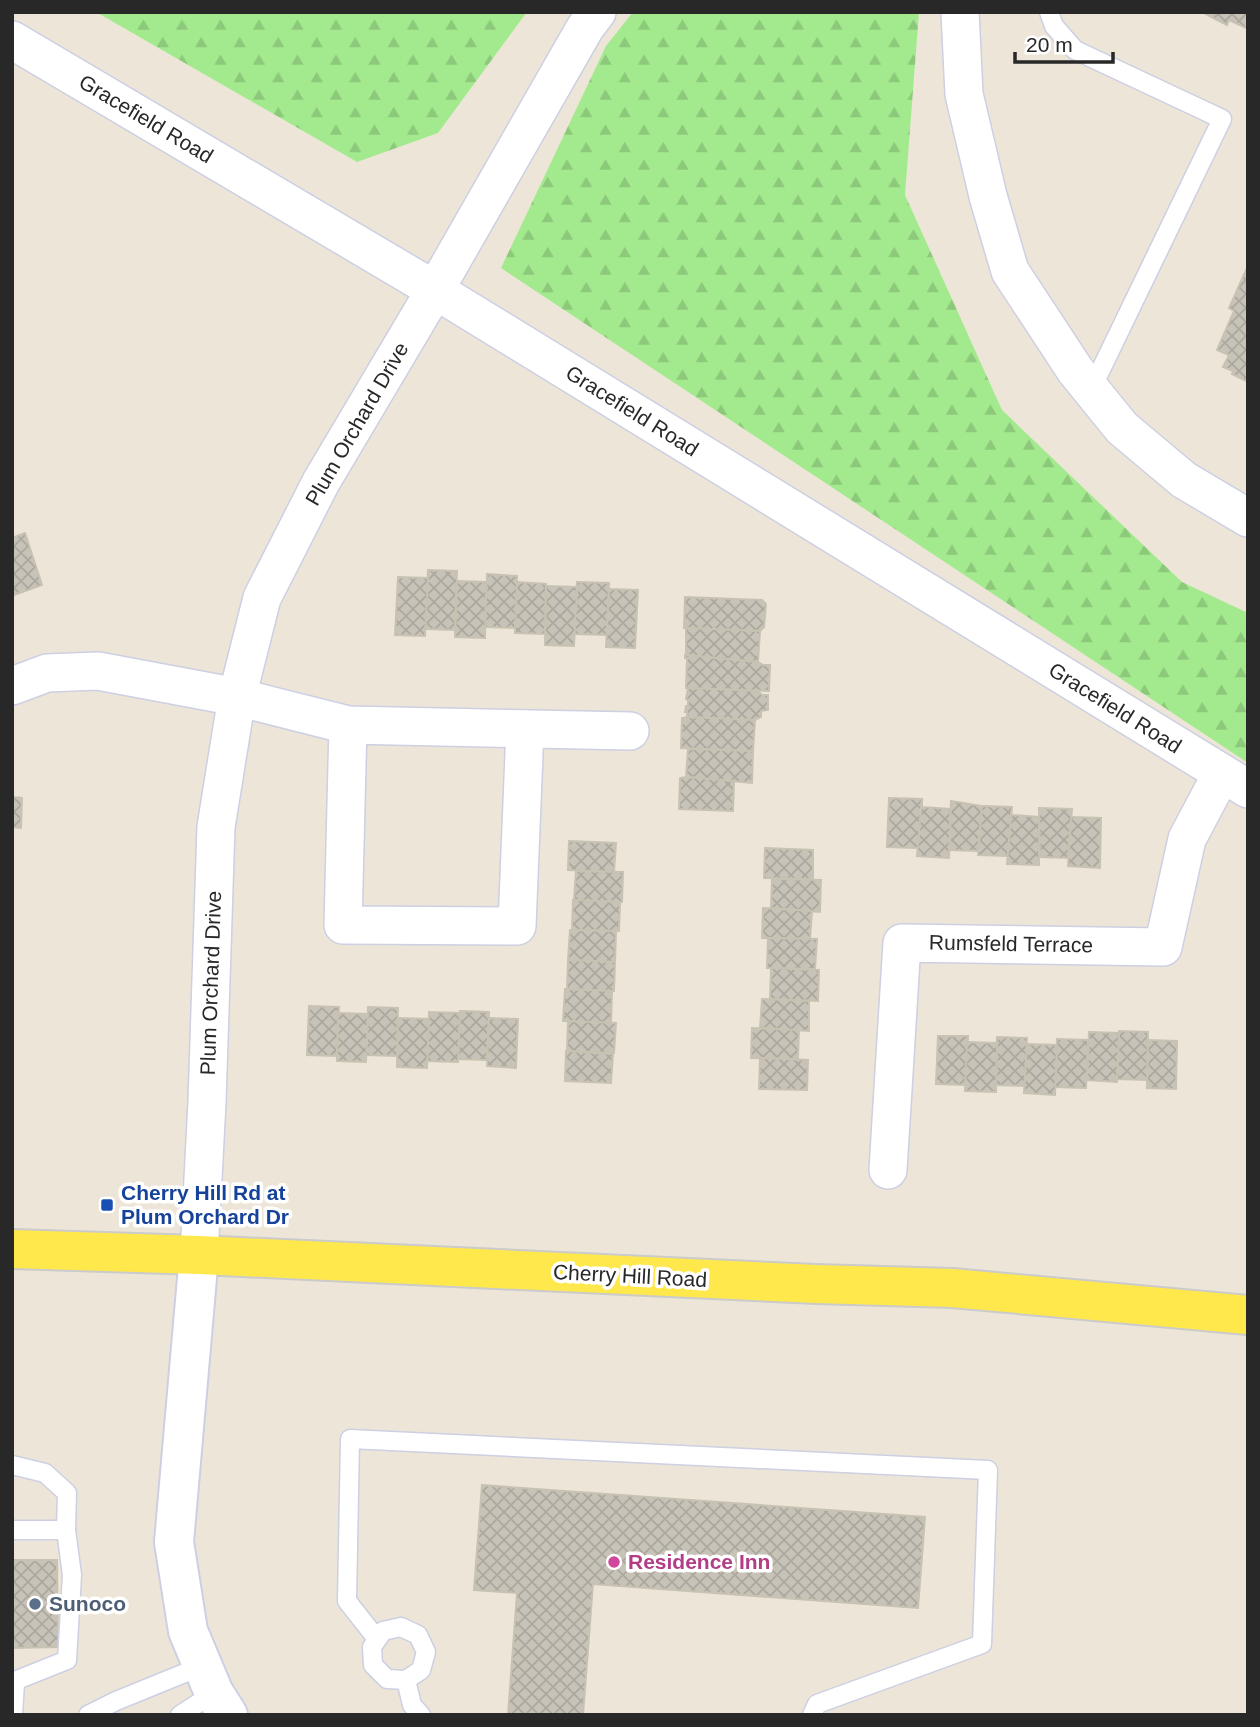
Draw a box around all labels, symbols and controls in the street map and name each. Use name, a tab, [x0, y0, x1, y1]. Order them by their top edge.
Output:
scale bar	[1015, 21, 1113, 65]
text: 20 m	[1026, 33, 1073, 56]
street label: Gracefield Road	[75, 70, 217, 168]
street label: Plum Orchard Drive	[301, 338, 413, 509]
street label: Gracefield Road	[562, 361, 703, 461]
street label: Gracefield Road	[1045, 658, 1186, 758]
street label: Plum Orchard Drive	[196, 890, 225, 1076]
street label: Rumsfeld Terrace	[929, 931, 1093, 956]
place label: Cherry Hill Rd at Plum Orchard Dr	[121, 1181, 289, 1228]
marker: Cherry Hill Rd at Plum Orchard Dr	[99, 1197, 115, 1213]
street label: Cherry Hill Road	[553, 1260, 708, 1291]
place label: Residence Inn	[628, 1550, 770, 1573]
marker: Residence Inn	[606, 1554, 622, 1570]
place label: Sunoco	[49, 1592, 126, 1615]
marker: Sunoco	[27, 1596, 43, 1612]

